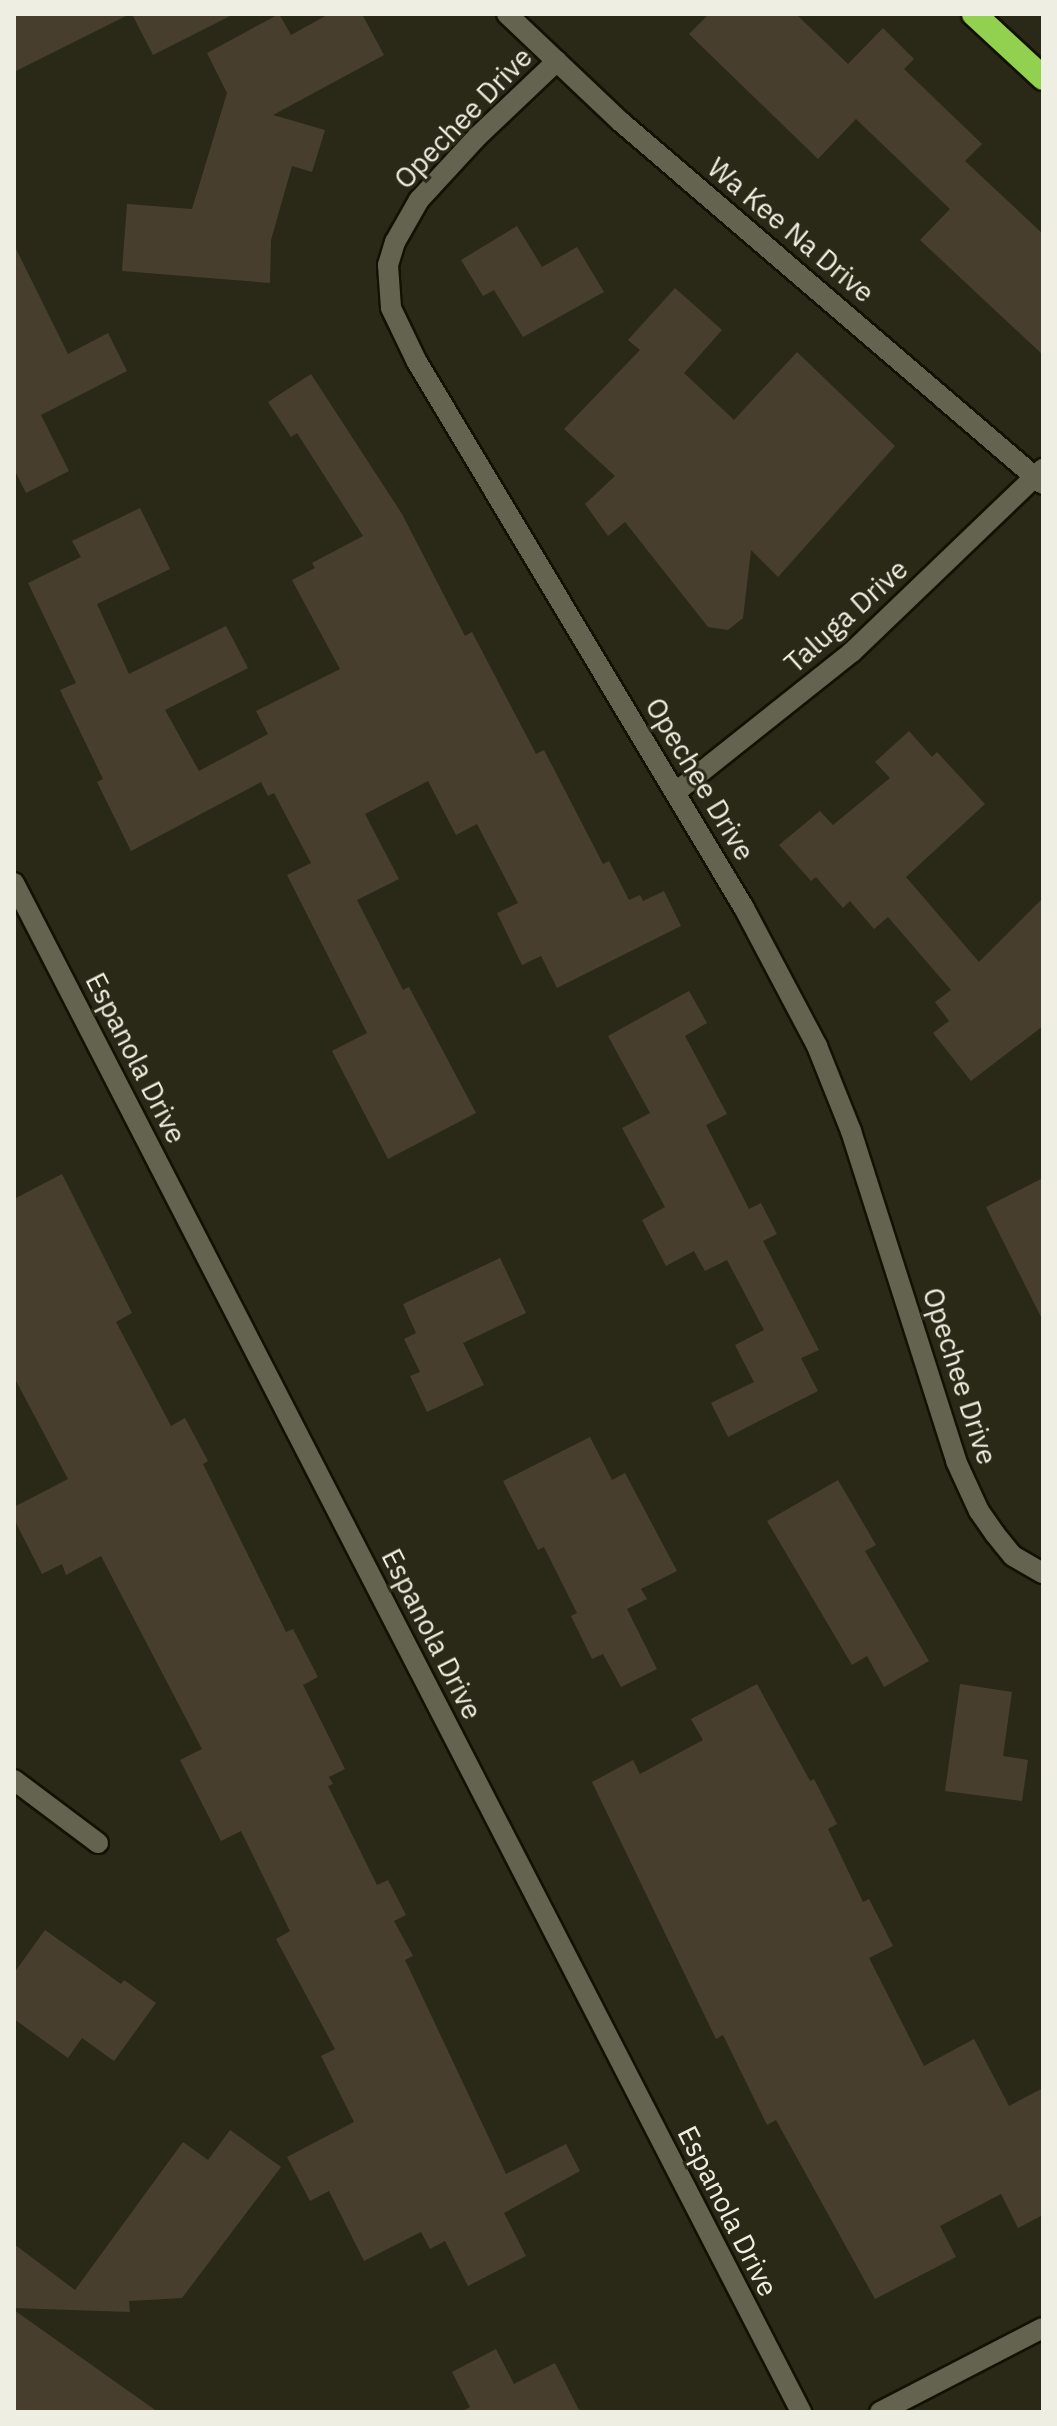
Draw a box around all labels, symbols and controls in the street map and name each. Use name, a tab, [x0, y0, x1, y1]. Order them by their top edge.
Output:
street label: Opechee Drive	[387, 40, 539, 196]
street label: Wa Kee Na Drive	[701, 151, 881, 309]
street label: Taluga Drive	[778, 552, 914, 680]
street label: Opechee Drive	[638, 692, 762, 866]
street label: Espanola Drive	[79, 967, 193, 1149]
street label: Opechee Drive	[916, 1283, 1004, 1469]
street label: Espanola Drive	[375, 1543, 489, 1725]
street label: Espanola Drive	[671, 2120, 785, 2302]

